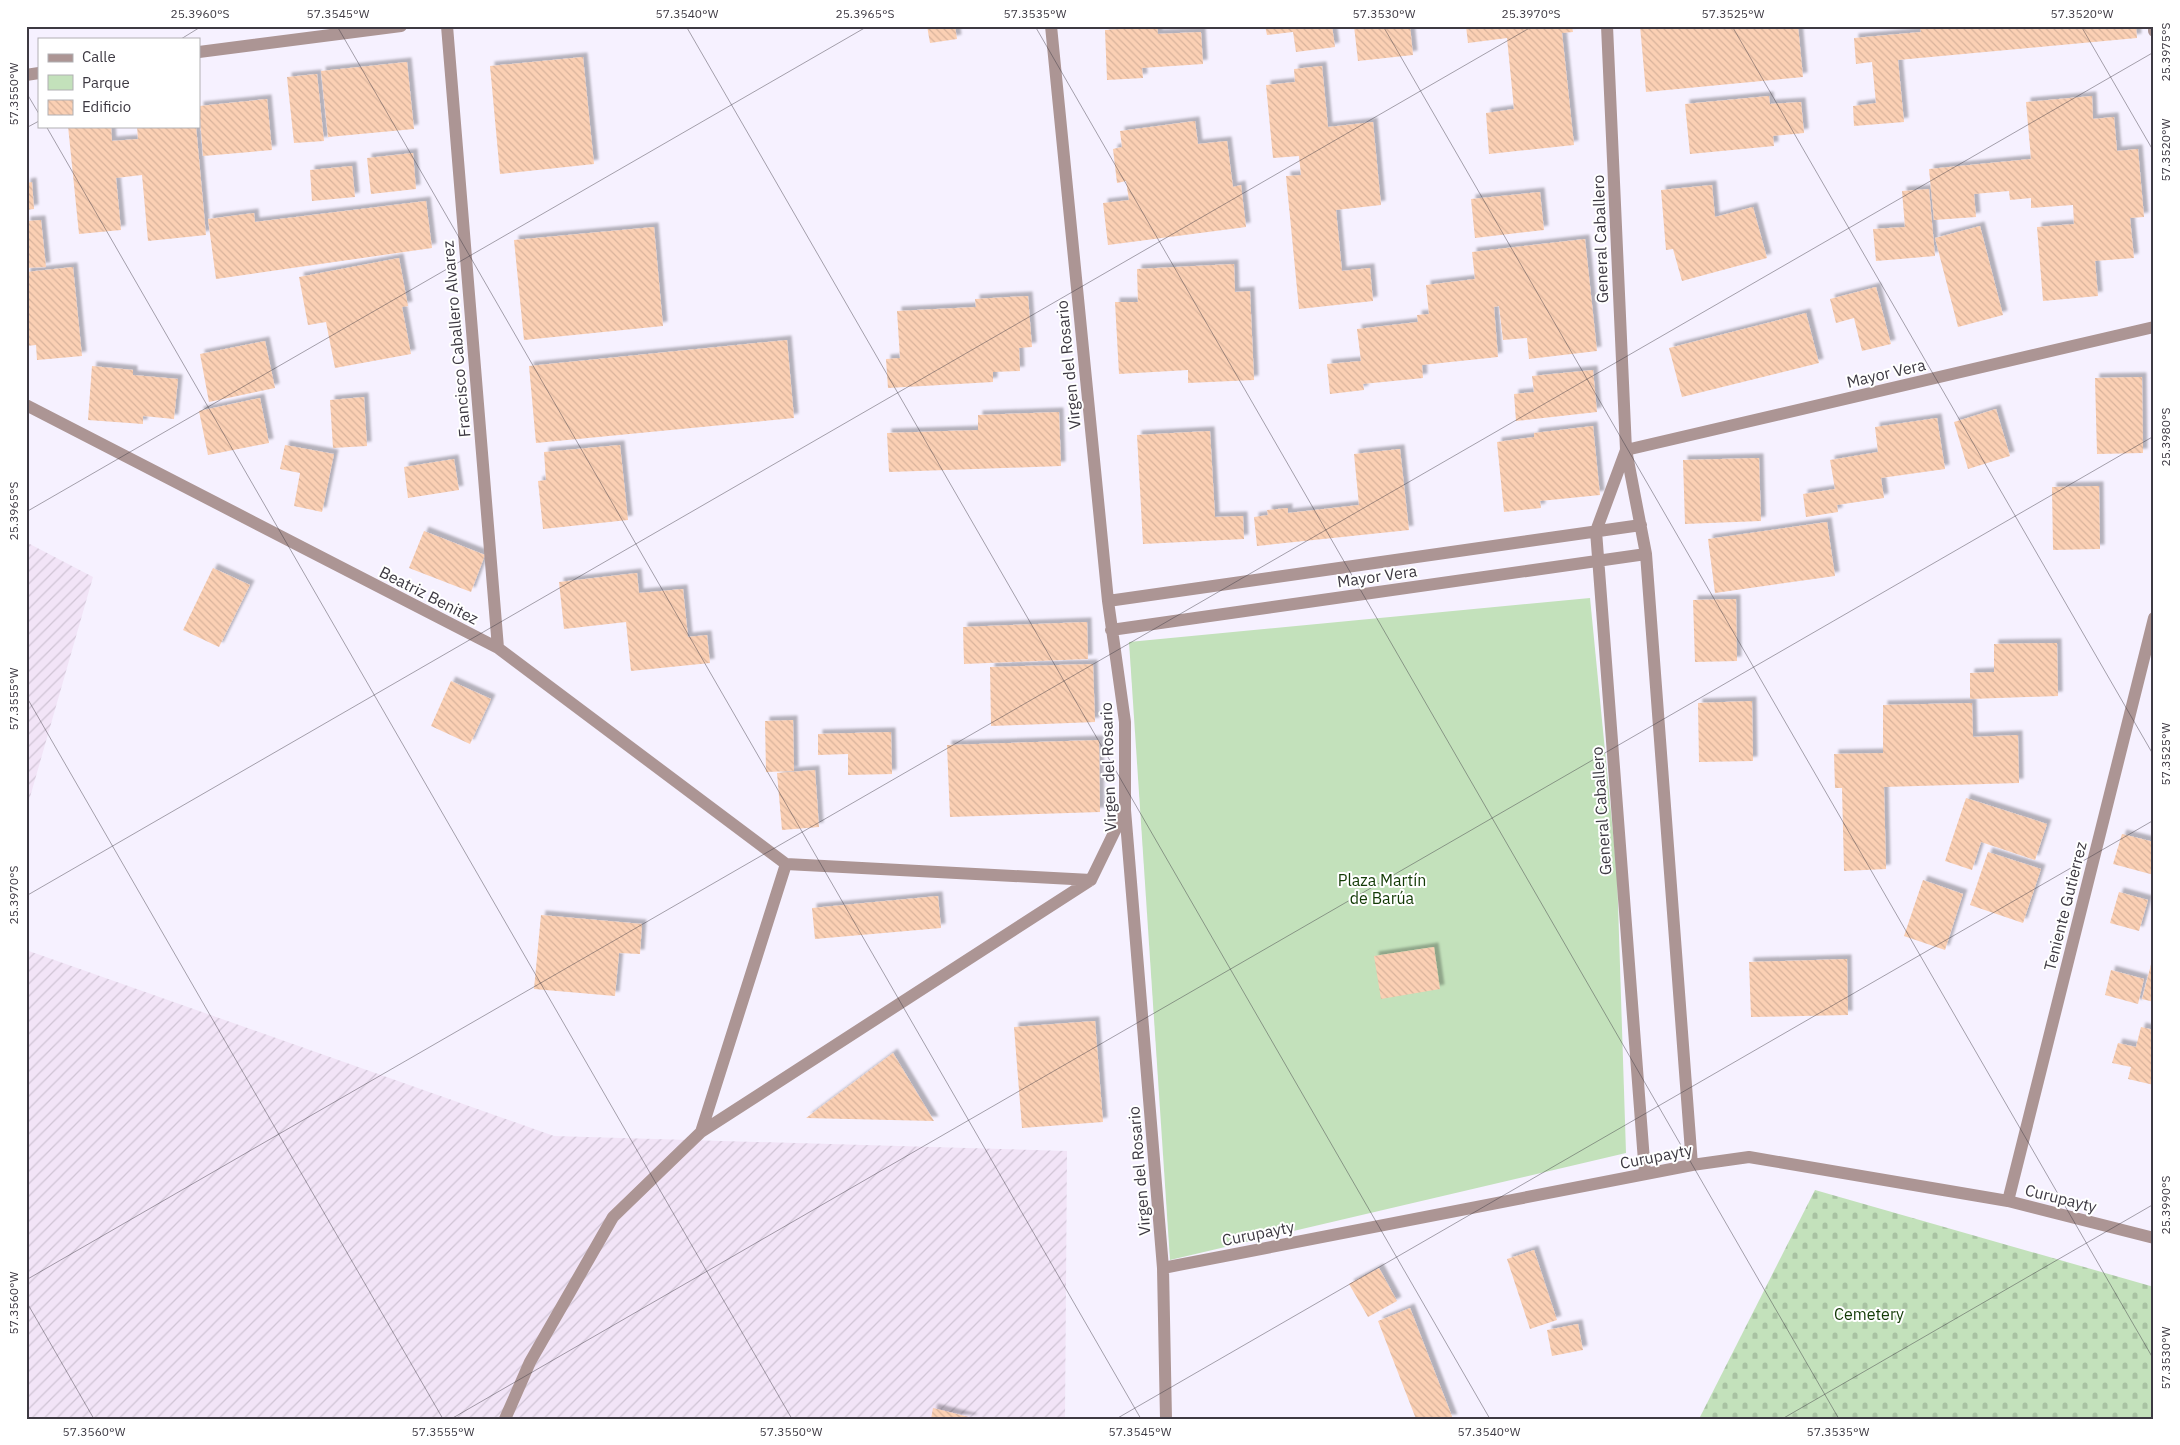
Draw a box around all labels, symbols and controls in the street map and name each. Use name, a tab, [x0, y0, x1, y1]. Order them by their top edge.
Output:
text: 25.3960°S	[170, 6, 230, 21]
text: 57.3545°W	[307, 6, 370, 21]
text: 57.3540°W	[656, 6, 719, 21]
text: 25.3965°S	[835, 6, 895, 21]
text: 57.3535°W	[1004, 6, 1067, 21]
text: 57.3530°W	[1353, 6, 1416, 21]
text: 25.3970°S	[1501, 6, 1561, 21]
text: 57.3525°W	[1702, 6, 1765, 21]
text: 57.3520°W	[2051, 6, 2114, 21]
text: 25.3975°S	[2158, 22, 2173, 82]
legend	[38, 38, 200, 128]
text: Calle	[82, 47, 116, 66]
text: 57.3550°W	[6, 62, 21, 125]
text: Parque	[82, 73, 130, 92]
text: Edificio	[82, 97, 131, 116]
text: 57.3520°W	[2158, 118, 2173, 181]
street label: General Caballero	[1588, 174, 1612, 304]
street label: Francisco Caballero Alvarez	[437, 240, 475, 438]
street label: Virgen del Rosario	[1051, 299, 1085, 430]
street label: Mayor Vera	[1845, 354, 1928, 392]
text: 25.3980°S	[2158, 407, 2173, 467]
text: 25.3965°S	[6, 481, 21, 541]
street label: Mayor Vera	[1336, 560, 1419, 591]
street label: Beatriz Benitez	[376, 561, 482, 629]
text: 57.3555°W	[6, 667, 21, 730]
street label: Virgen del Rosario	[1096, 702, 1120, 832]
text: 57.3525°W	[2158, 722, 2173, 785]
street label: General Caballero	[1587, 746, 1615, 876]
street label: Teniente Gutierrez	[2039, 839, 2091, 973]
text: 25.3970°S	[6, 865, 21, 925]
park label: Plaza Martín de Barúa	[1338, 870, 1426, 908]
street label: Virgen del Rosario	[1123, 1106, 1155, 1236]
street label: Curupayty	[1618, 1139, 1694, 1173]
text: 25.3990°S	[2158, 1175, 2173, 1235]
street label: Curupayty	[2023, 1179, 2099, 1217]
street label: Curupayty	[1220, 1216, 1296, 1250]
text: 57.3560°W	[6, 1271, 21, 1334]
park label: Cemetery	[1834, 1304, 1904, 1324]
text: 57.3530°W	[2158, 1326, 2173, 1389]
text: 57.3560°W	[63, 1424, 126, 1439]
text: 57.3555°W	[412, 1424, 475, 1439]
text: 57.3550°W	[760, 1424, 823, 1439]
text: 57.3545°W	[1109, 1424, 1172, 1439]
text: 57.3540°W	[1458, 1424, 1521, 1439]
text: 57.3535°W	[1807, 1424, 1870, 1439]

